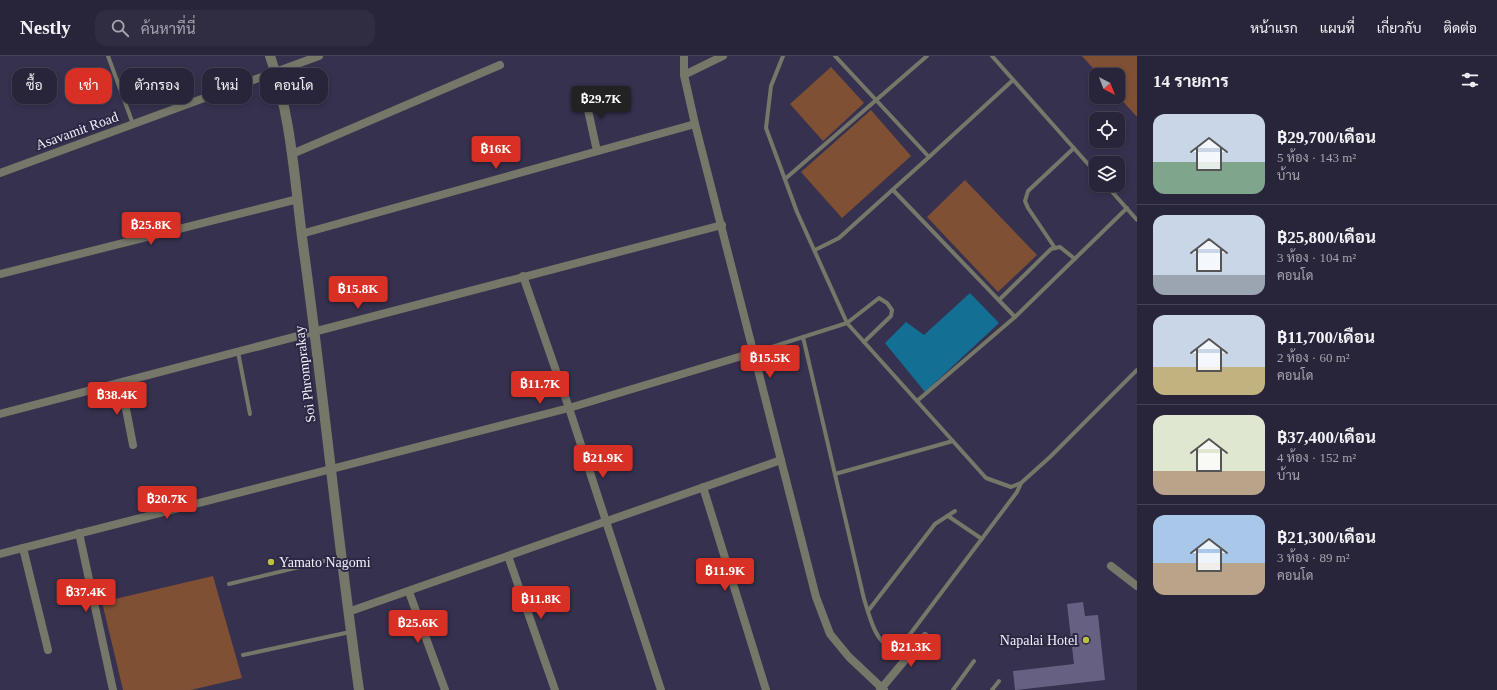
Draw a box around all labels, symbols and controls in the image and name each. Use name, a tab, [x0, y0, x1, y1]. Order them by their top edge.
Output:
search box	[95, 10, 375, 46]
text: Nestly	[20, 17, 71, 38]
icon: search	[109, 17, 131, 39]
text: ค้นหาที่นี่	[141, 21, 195, 37]
text: หน้าแรก	[1250, 21, 1298, 36]
text: แผนที่	[1320, 21, 1355, 36]
text: เกี่ยวกับ	[1377, 21, 1421, 36]
text: ติดต่อ	[1443, 21, 1477, 36]
chip: ซื้อ	[12, 68, 57, 104]
chip: เช่า	[65, 68, 112, 104]
chip: ตัวกรอง	[120, 68, 194, 104]
chip: ใหม่	[202, 68, 252, 104]
chip: คอนโด	[260, 68, 328, 104]
north arrow	[1089, 68, 1125, 104]
map controls	[1089, 68, 1125, 192]
icon: filters	[1459, 69, 1481, 91]
text: 14 รายการ	[1153, 72, 1229, 91]
pin: ฿29.7K	[568, 86, 634, 120]
text: ฿29.7K	[581, 91, 621, 106]
street label: Asavamit Road	[34, 109, 120, 153]
button: locate	[1089, 112, 1125, 148]
text: ฿29,700/เดือน	[1277, 128, 1376, 147]
icon: home	[1185, 130, 1233, 178]
pin: ฿16K	[472, 136, 520, 170]
text: ฿16K	[481, 141, 511, 156]
text: 5 ห้อง · 143 m²	[1277, 150, 1356, 165]
button: layers	[1089, 156, 1125, 192]
text: บ้าน	[1277, 168, 1300, 183]
pin: ฿25.8K	[118, 212, 184, 246]
text: ฿25.8K	[131, 217, 171, 232]
text: ฿25,800/เดือน	[1277, 228, 1376, 247]
icon: home	[1185, 231, 1233, 279]
text: 3 ห้อง · 104 m²	[1277, 250, 1356, 265]
text: คอนโด	[1277, 268, 1313, 283]
pin: ฿15.8K	[325, 276, 391, 310]
text: ฿15.8K	[338, 281, 378, 296]
street label: Soi Phromprakay	[292, 325, 318, 423]
text: ฿11,700/เดือน	[1277, 328, 1375, 347]
icon: home	[1185, 331, 1233, 379]
pin: ฿15.5K	[737, 345, 803, 379]
text: ฿15.5K	[750, 350, 790, 365]
text: 2 ห้อง · 60 m²	[1277, 350, 1350, 365]
text: คอนโด	[1277, 368, 1313, 383]
pin: ฿11.7K	[507, 371, 573, 405]
text: ฿11.7K	[520, 376, 560, 391]
pin: ฿38.4K	[84, 382, 150, 416]
text: ฿38.4K	[97, 387, 137, 402]
text: ฿37,400/เดือน	[1277, 428, 1376, 447]
icon: home	[1185, 431, 1233, 479]
pin: ฿21.9K	[570, 445, 636, 479]
text: ฿21.9K	[583, 450, 623, 465]
text: 4 ห้อง · 152 m²	[1277, 450, 1356, 465]
text: บ้าน	[1277, 468, 1300, 483]
pin: ฿20.7K	[134, 486, 200, 520]
text: ฿20.7K	[147, 491, 187, 506]
text: ฿21,300/เดือน	[1277, 528, 1376, 547]
icon: home	[1185, 531, 1233, 579]
text: 3 ห้อง · 89 m²	[1277, 550, 1350, 565]
place label: Yamato Nagomi	[279, 555, 371, 570]
marker: Yamato Nagomi	[266, 557, 276, 567]
pin: ฿11.9K	[692, 558, 758, 592]
text: ฿11.9K	[705, 563, 745, 578]
text: คอนโด	[1277, 568, 1313, 583]
pin: ฿37.4K	[53, 579, 119, 613]
text: ฿37.4K	[66, 584, 106, 599]
pin: ฿11.8K	[508, 586, 574, 620]
text: ฿11.8K	[521, 591, 561, 606]
pin: ฿25.6K	[385, 610, 451, 644]
text: ฿25.6K	[398, 615, 438, 630]
place label: Napalai Hotel	[1000, 633, 1078, 648]
pin: ฿21.3K	[878, 634, 944, 668]
marker: Napalai Hotel	[1081, 635, 1091, 645]
text: ฿21.3K	[891, 639, 931, 654]

